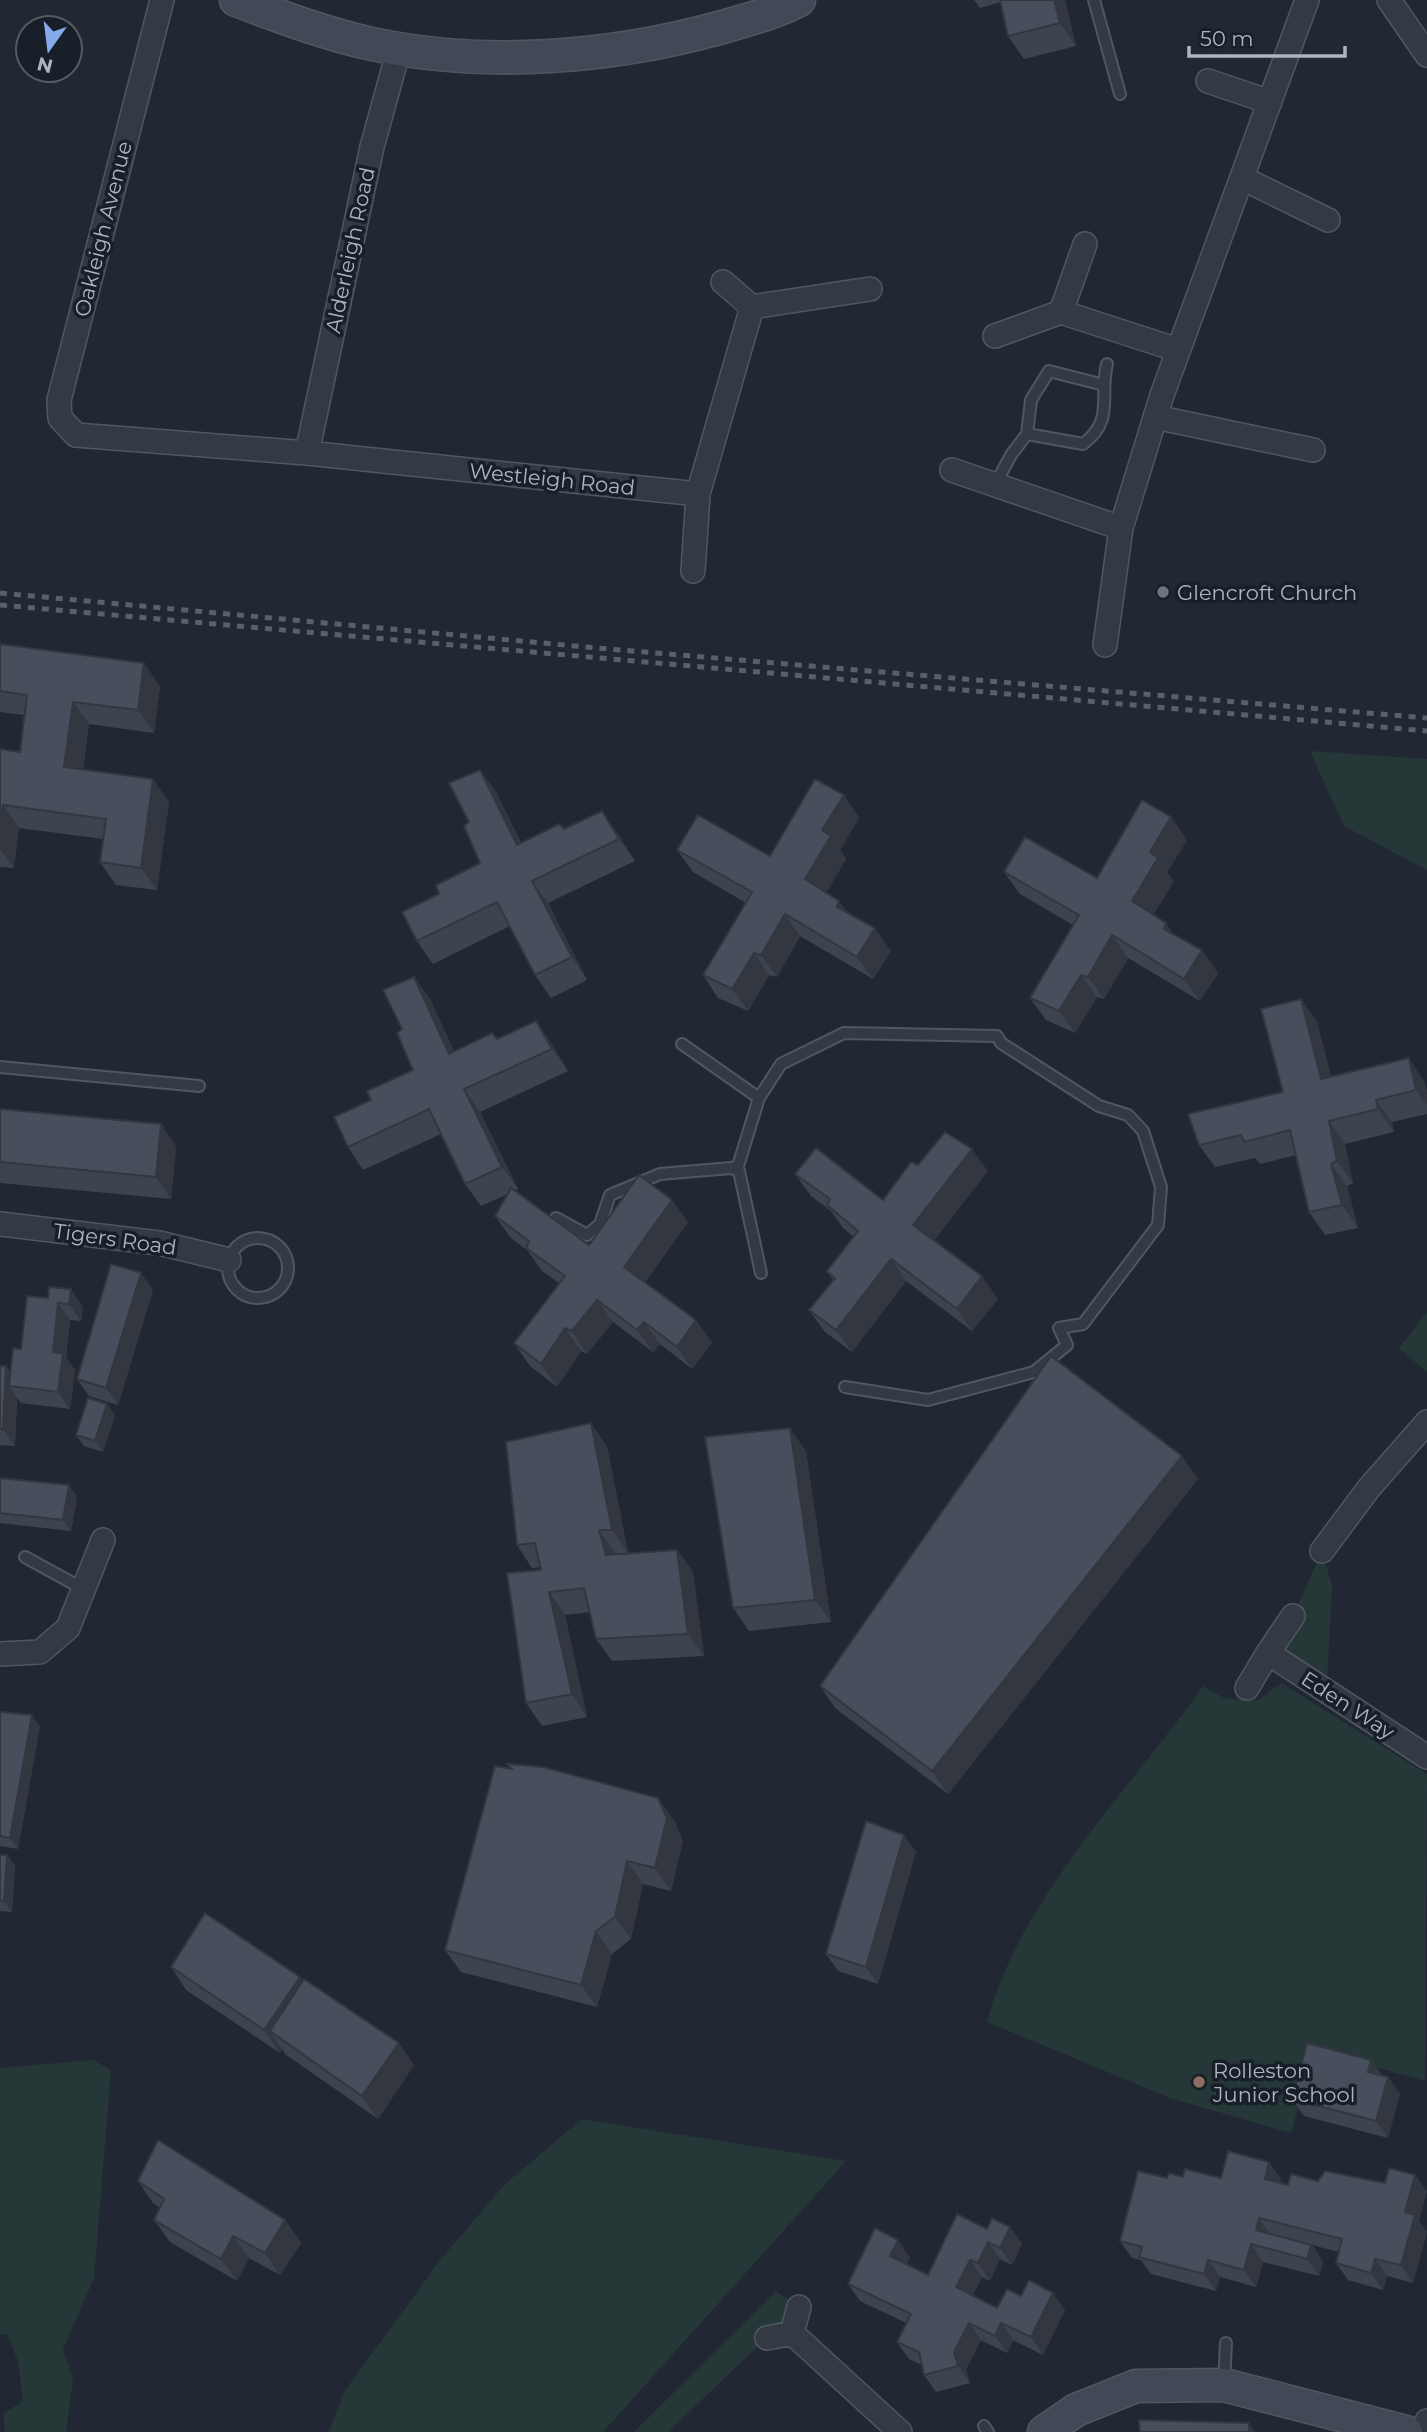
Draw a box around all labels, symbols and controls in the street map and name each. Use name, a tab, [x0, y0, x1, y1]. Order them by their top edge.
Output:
north arrow	[14, 14, 84, 84]
scale bar	[1189, 14, 1345, 58]
text: 50 m	[1200, 26, 1254, 51]
text: N	[35, 52, 55, 78]
street label: Oakleigh Avenue	[69, 139, 137, 319]
street label: Alderleigh Road	[320, 165, 380, 335]
street label: Westleigh Road	[468, 458, 636, 500]
place label: Glencroft Church	[1177, 580, 1357, 605]
marker: Glencroft Church	[1155, 584, 1171, 600]
street label: Tigers Road	[52, 1218, 178, 1260]
street label: Eden Way	[1297, 1666, 1400, 1745]
place label: Rolleston Junior School	[1212, 2058, 1355, 2107]
marker: Rolleston Junior School	[1191, 2074, 1207, 2090]

